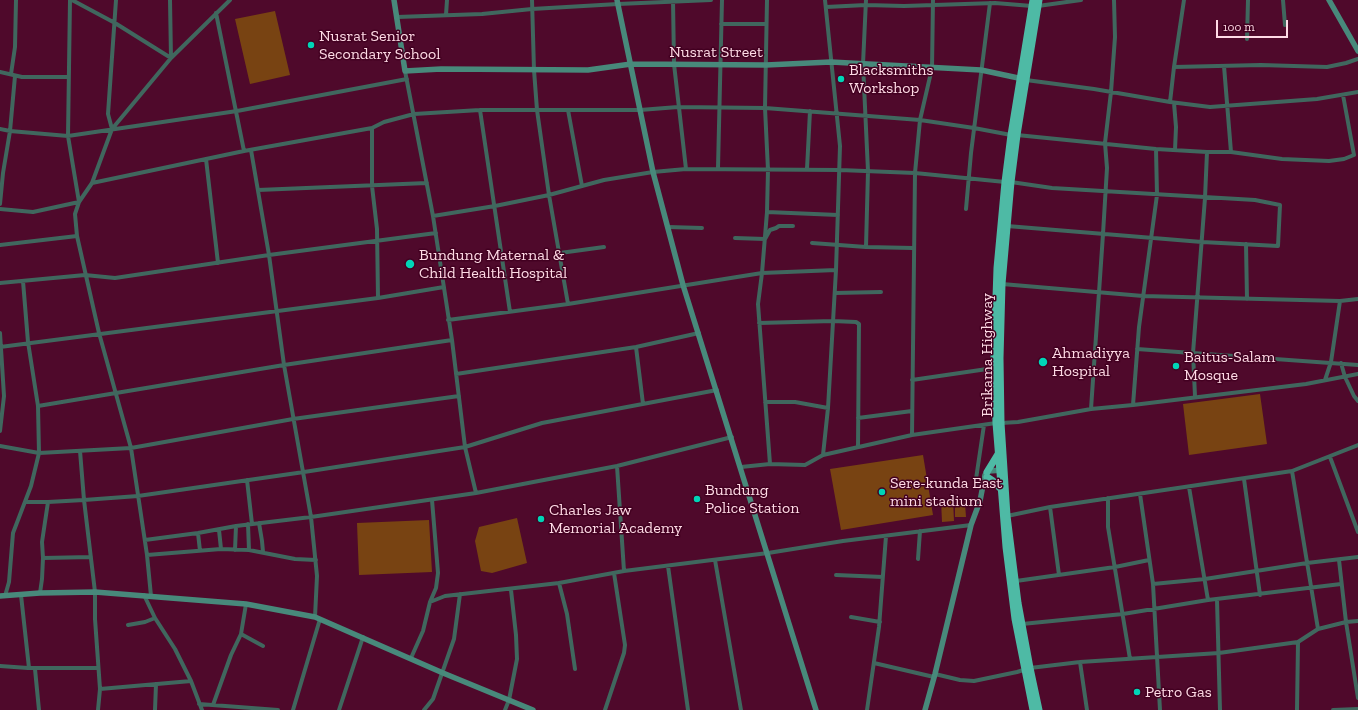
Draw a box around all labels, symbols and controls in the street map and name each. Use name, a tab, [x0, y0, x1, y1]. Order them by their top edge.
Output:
scale bar	[1218, 12, 1290, 38]
text: 100 m	[1223, 20, 1255, 34]
place label: Nusrat Senior Secondary School	[319, 26, 440, 64]
marker: Nusrat Senior Secondary School	[306, 40, 316, 50]
street label: Nusrat Street	[669, 42, 763, 62]
place label: Blacksmiths Workshop	[849, 60, 933, 98]
marker: Blacksmiths Workshop	[836, 74, 846, 84]
place label: Bundung Maternal & Child Health Hospital	[419, 245, 567, 283]
marker: Bundung Maternal & Child Health Hospital	[404, 258, 416, 270]
street label: Brikama Highway	[977, 293, 997, 417]
place label: Ahmadiyya Hospital	[1052, 343, 1130, 381]
place label: Baitus-Salam Mosque	[1184, 347, 1275, 385]
marker: Ahmadiyya Hospital	[1037, 356, 1049, 368]
marker: Baitus-Salam Mosque	[1171, 361, 1181, 371]
place label: Sere-kunda East mini stadium	[890, 473, 1002, 511]
place label: Bundung Police Station	[705, 480, 799, 518]
marker: Sere-kunda East mini stadium	[877, 487, 887, 497]
marker: Bundung Police Station	[692, 494, 702, 504]
place label: Charles Jaw Memorial Academy	[549, 500, 682, 538]
marker: Charles Jaw Memorial Academy	[536, 514, 546, 524]
place label: Petro Gas	[1145, 682, 1212, 702]
marker: Petro Gas	[1132, 687, 1142, 697]

